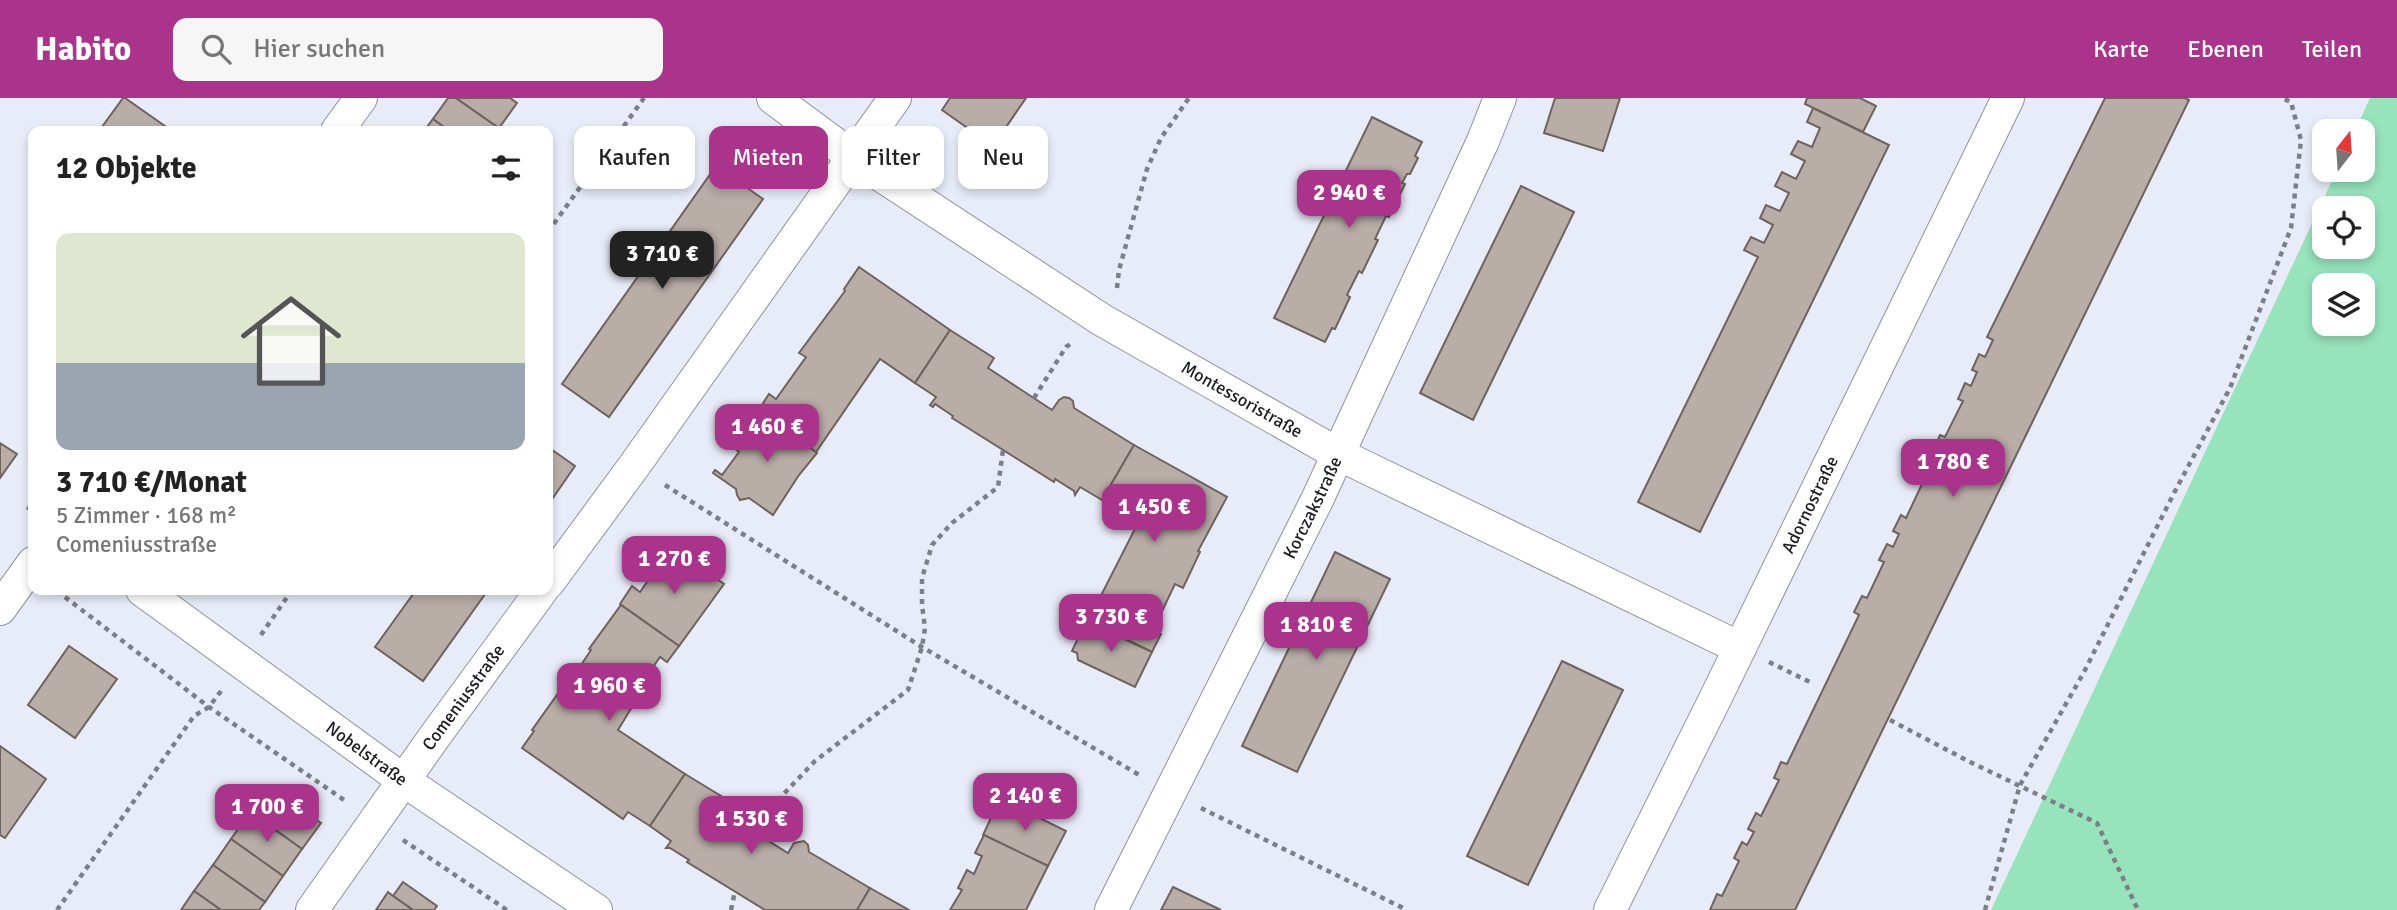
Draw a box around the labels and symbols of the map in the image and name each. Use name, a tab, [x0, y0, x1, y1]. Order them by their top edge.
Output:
north arrow	[2312, 119, 2375, 182]
pin: 2 940 €	[1284, 170, 1414, 230]
pin: 3 710 €	[597, 232, 727, 291]
street label: Montessoristraße	[1177, 356, 1307, 443]
pin: 1 460 €	[702, 404, 832, 464]
pin: 1 780 €	[1888, 440, 2018, 499]
street label: Adornostraße	[1777, 452, 1843, 557]
street label: Korczakstraße	[1278, 453, 1347, 562]
pin: 1 450 €	[1089, 484, 1219, 544]
pin: 1 270 €	[609, 536, 739, 596]
pin: 3 730 €	[1046, 594, 1176, 654]
pin: 1 810 €	[1251, 602, 1381, 662]
street label: Comeniusstraße	[417, 640, 509, 755]
pin: 1 960 €	[544, 664, 674, 723]
street label: Nobelstraße	[322, 717, 412, 791]
pin: 2 140 €	[960, 774, 1090, 833]
pin: 1 700 €	[202, 784, 332, 844]
pin: 1 530 €	[686, 796, 816, 856]

